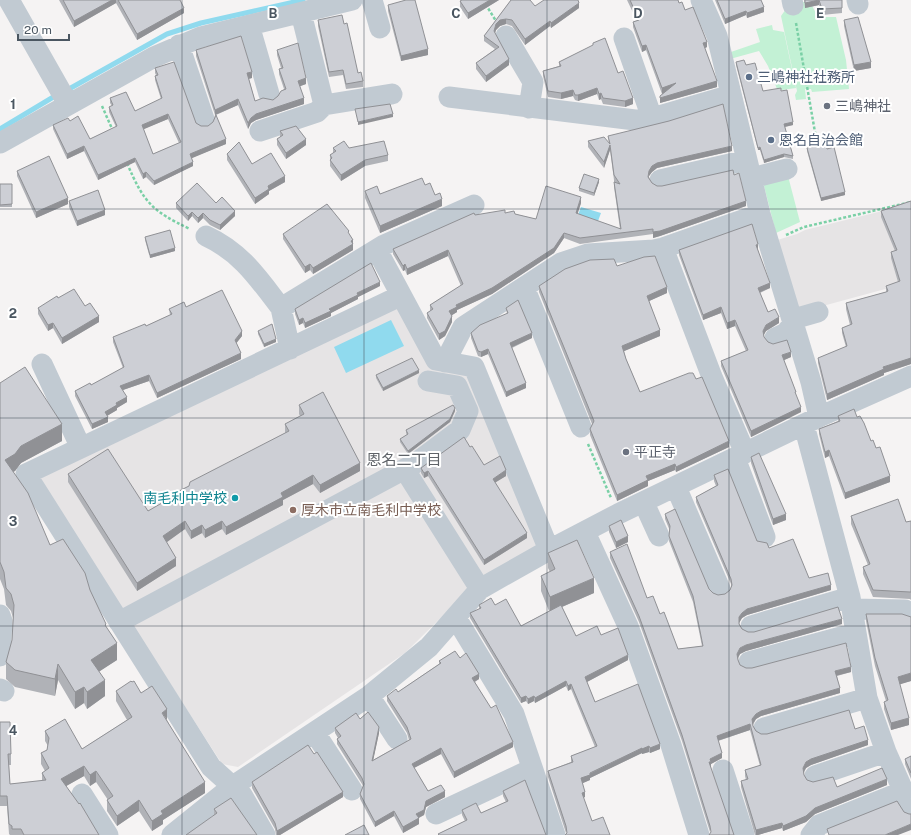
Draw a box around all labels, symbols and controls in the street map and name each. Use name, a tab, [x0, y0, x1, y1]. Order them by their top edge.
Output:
text: B	[269, 6, 278, 21]
text: C	[451, 6, 461, 21]
text: D	[633, 6, 643, 21]
text: E	[816, 6, 824, 21]
scale bar	[18, 16, 69, 42]
text: 20 m	[24, 23, 52, 37]
place label: 三嶋神社社務所	[757, 69, 855, 85]
marker: 三嶋神社社務所	[744, 72, 754, 82]
text: 1	[10, 97, 16, 112]
place label: 三嶋神社	[835, 98, 891, 114]
marker: 三嶋神社	[822, 101, 832, 111]
place label: 恩名自治会館	[779, 132, 863, 148]
marker: 恩名自治会館	[766, 135, 776, 145]
text: 2	[9, 306, 17, 321]
place label: 平正寺	[634, 444, 676, 460]
marker: 平正寺	[621, 447, 631, 457]
district label: 恩名二丁目	[366, 451, 442, 468]
place label: 南毛利中学校	[143, 490, 227, 506]
marker: 南毛利中学校	[230, 493, 240, 503]
place label: 厚木市立南毛利中学校	[301, 502, 441, 518]
marker: 厚木市立南毛利中学校	[288, 505, 298, 515]
text: 3	[9, 514, 18, 529]
text: 4	[9, 723, 18, 738]

